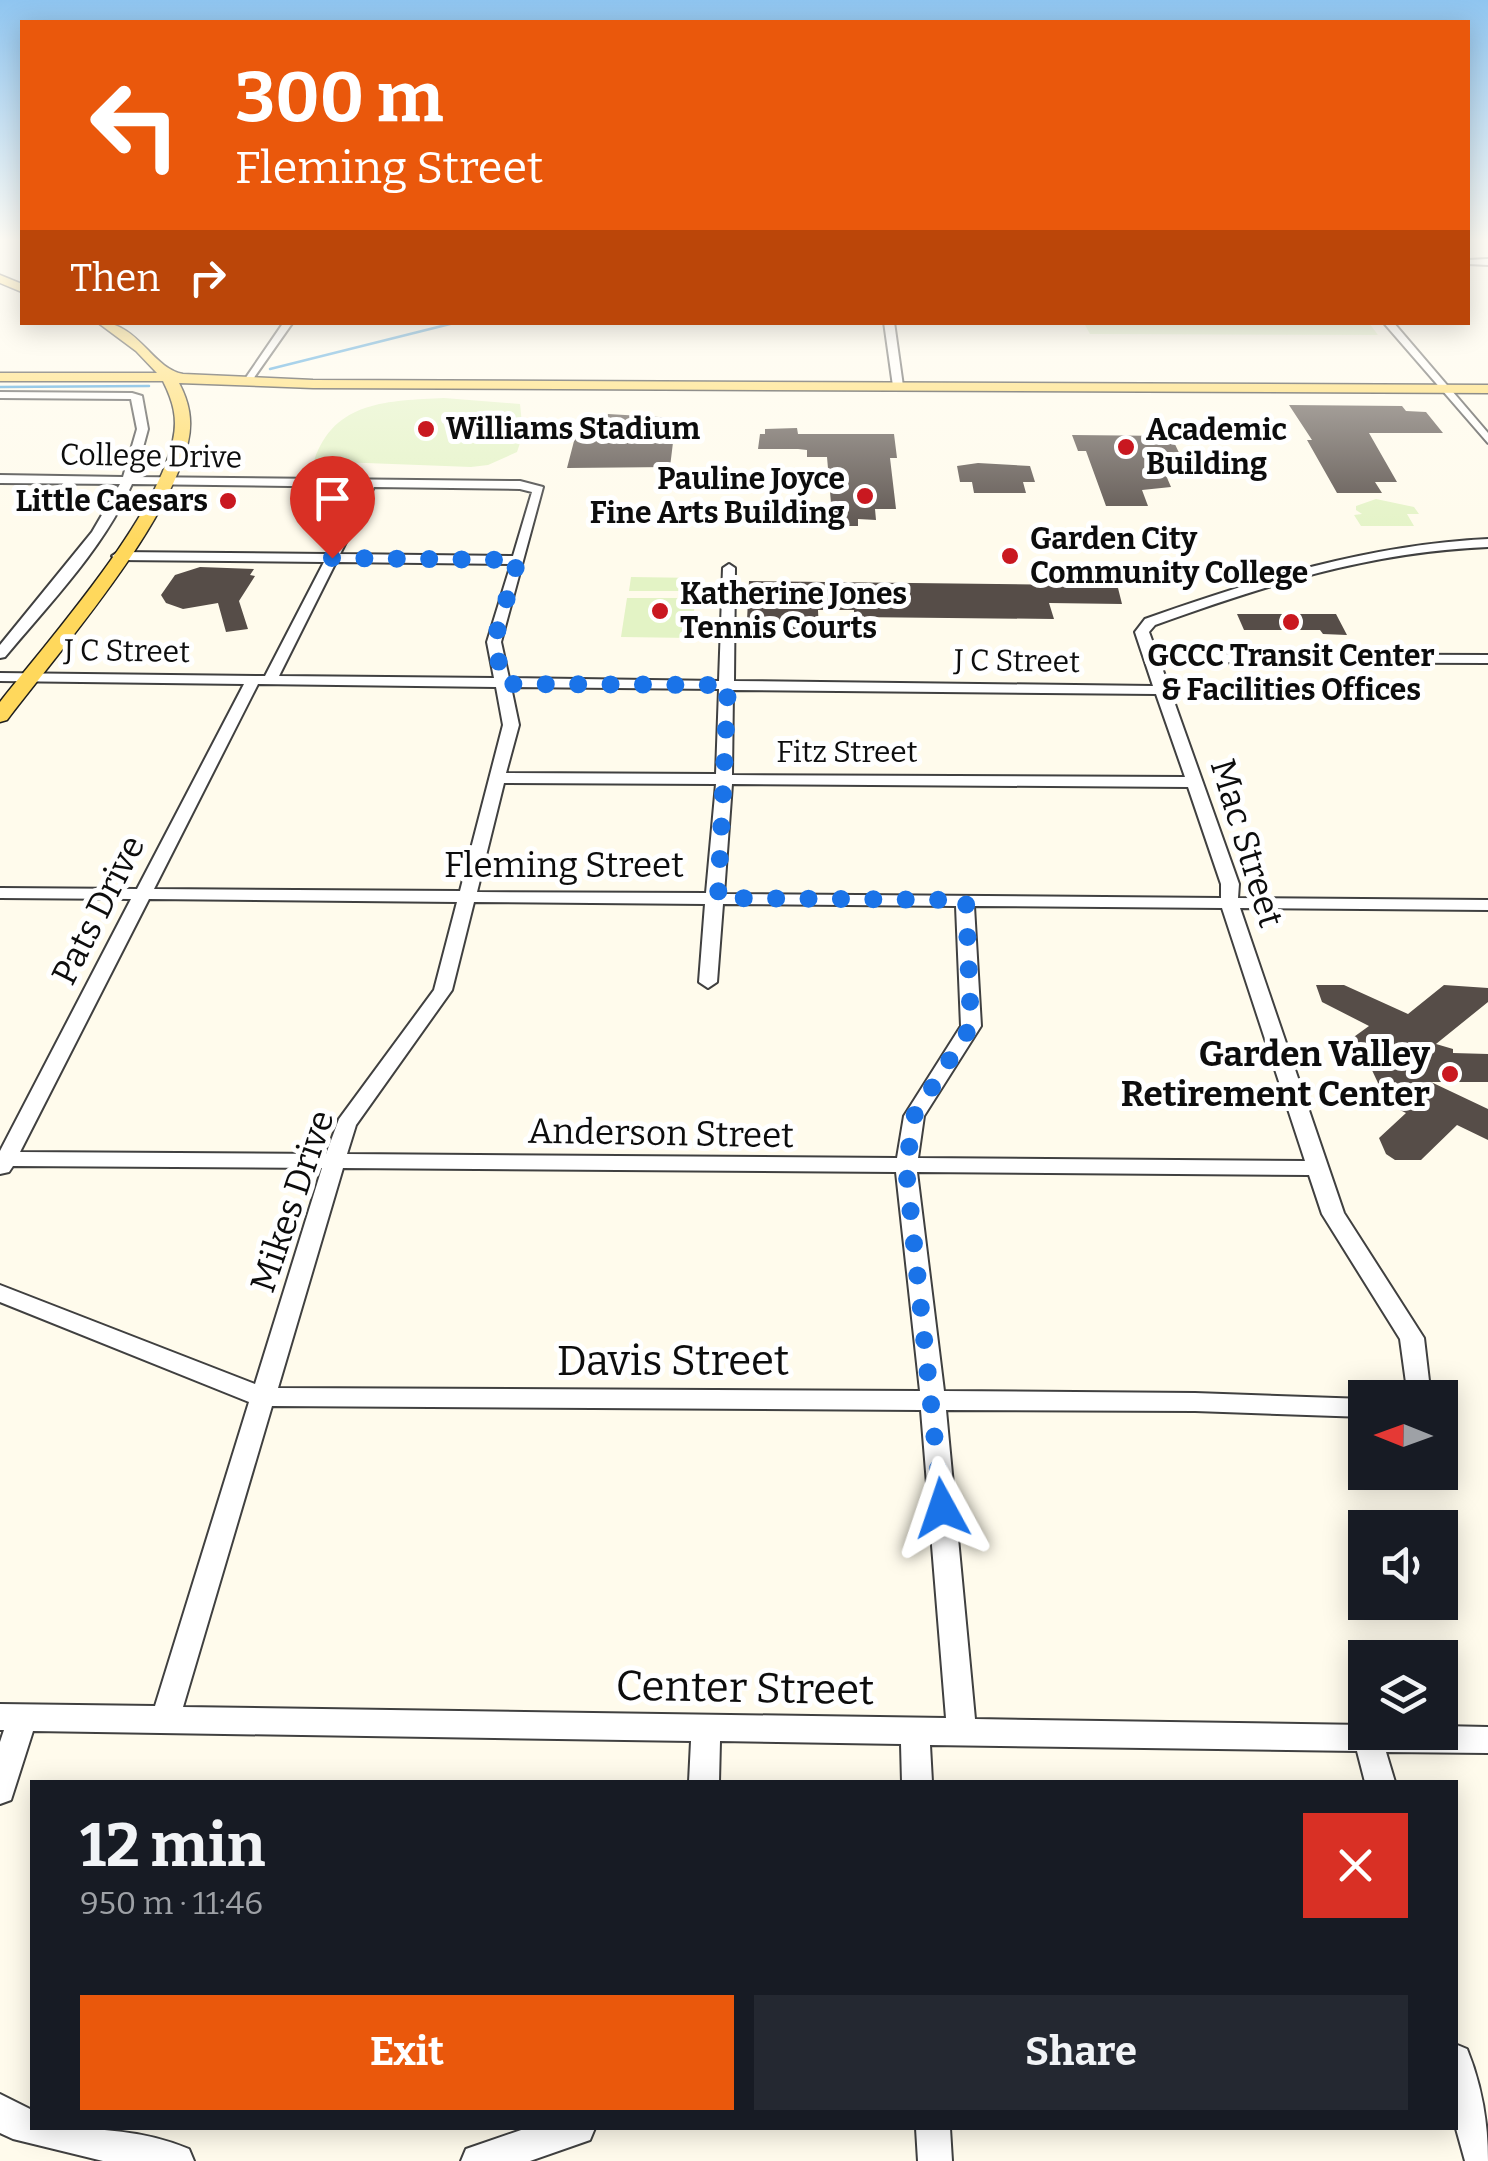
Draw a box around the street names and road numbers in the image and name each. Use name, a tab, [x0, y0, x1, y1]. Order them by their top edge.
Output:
street label: College Drive	[60, 436, 242, 476]
street label: J C Street	[63, 632, 190, 670]
street label: J C Street	[953, 642, 1080, 680]
street label: Fitz Street	[776, 734, 918, 770]
street label: Mac Street	[1202, 754, 1293, 932]
street label: Pats Drive	[43, 829, 153, 991]
street label: Fleming Street	[444, 844, 684, 886]
street label: Mikes Drive	[241, 1105, 343, 1297]
street label: Anderson Street	[528, 1110, 795, 1156]
street label: Davis Street	[557, 1336, 789, 1386]
street label: Center Street	[615, 1661, 875, 1715]

